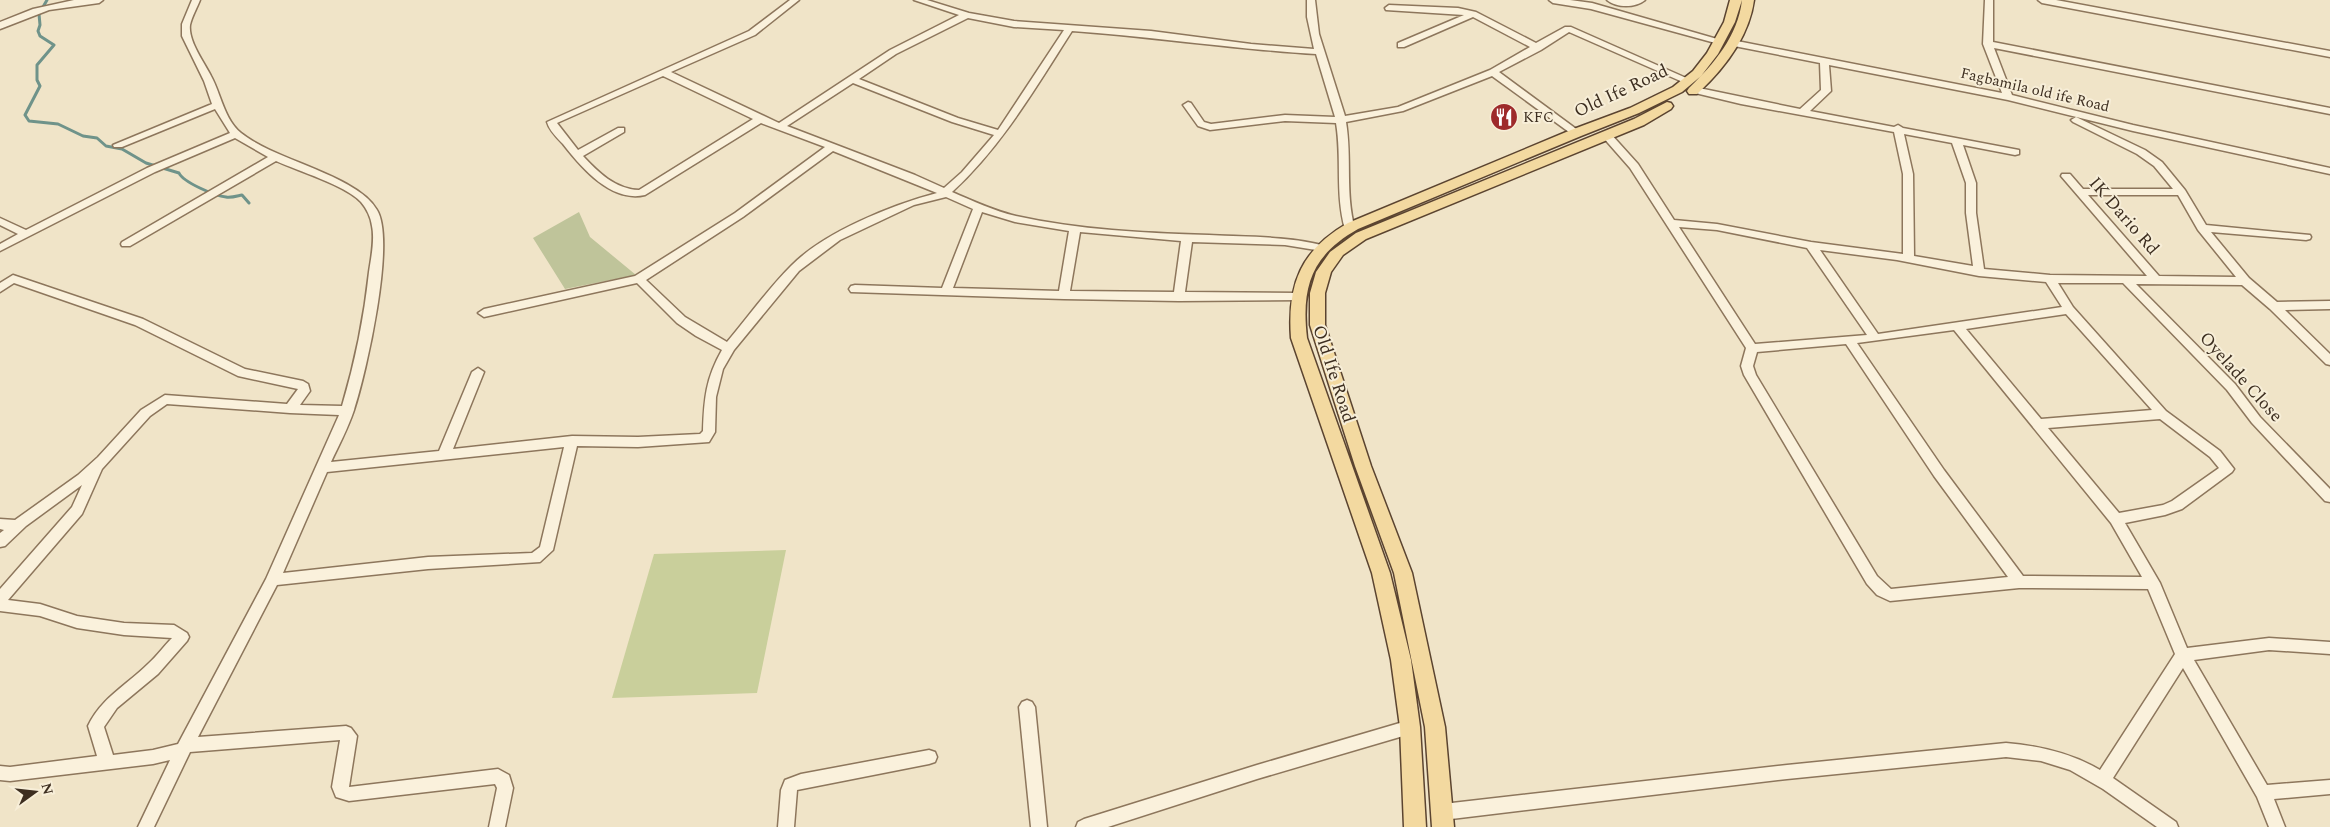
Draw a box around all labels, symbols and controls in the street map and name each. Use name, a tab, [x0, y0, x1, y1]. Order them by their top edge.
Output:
street label: Old Ife Road	[1569, 57, 1673, 125]
street label: Fagbamila old ife Road	[1958, 62, 2112, 118]
restaurant icon: KFC	[1489, 102, 1519, 132]
place label: KFC	[1523, 106, 1554, 129]
street label: IK Dario Rd	[2082, 171, 2166, 261]
street label: Old Ife Road	[1306, 322, 1362, 426]
street label: Oyelade Close	[2193, 326, 2289, 428]
north arrow	[10, 767, 60, 817]
text: N	[35, 781, 59, 797]

